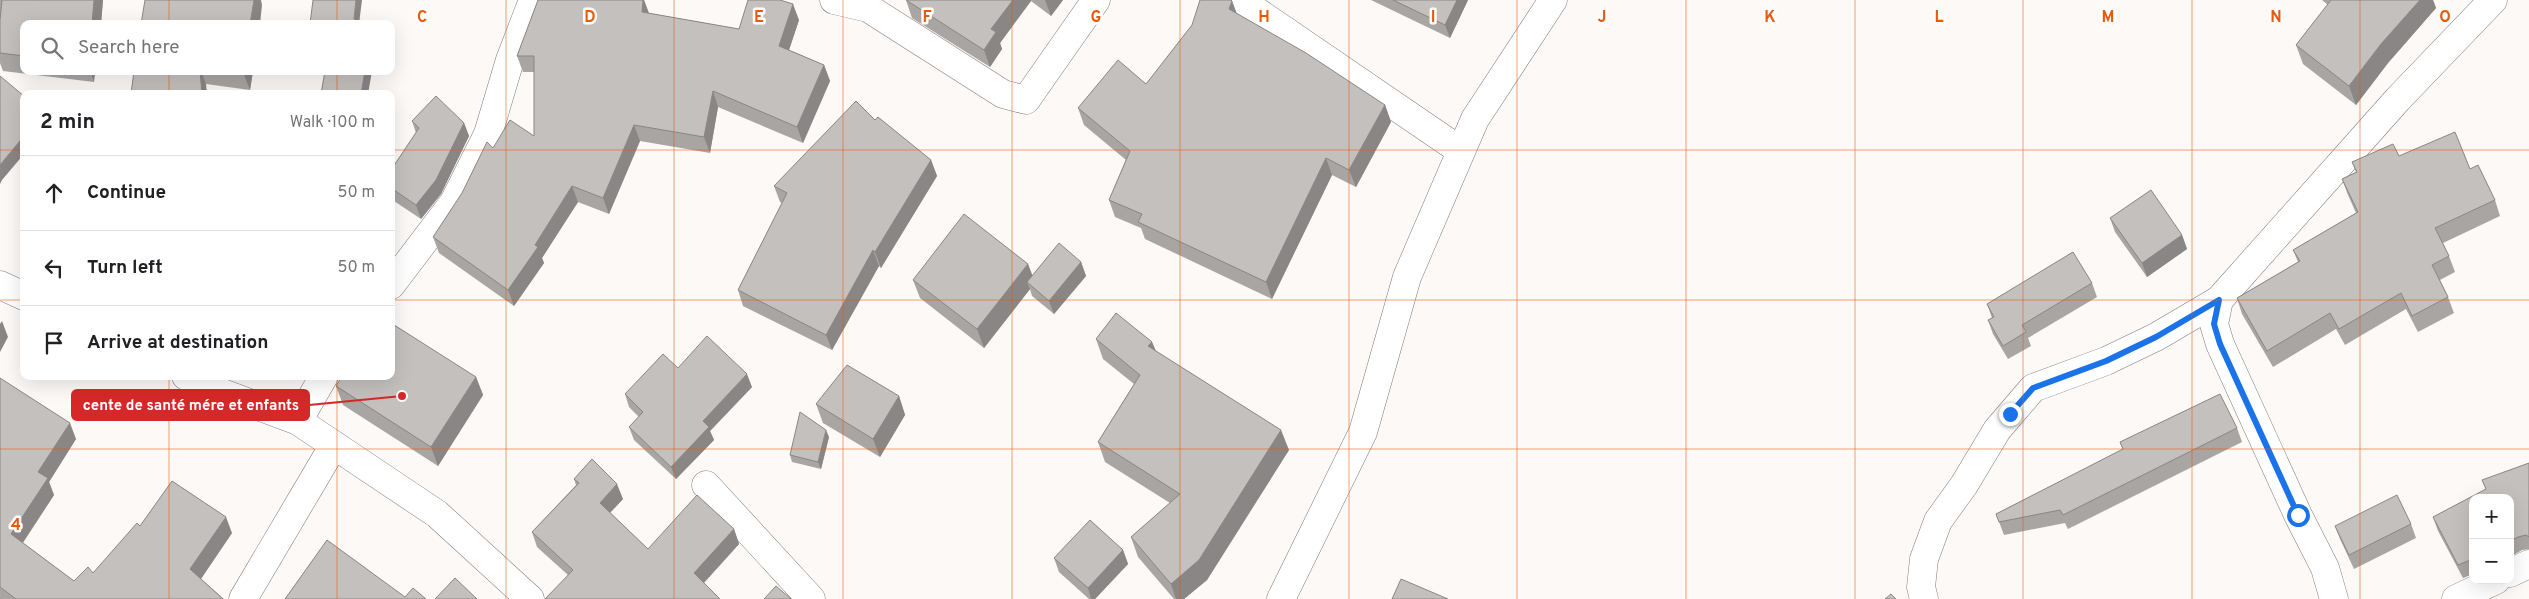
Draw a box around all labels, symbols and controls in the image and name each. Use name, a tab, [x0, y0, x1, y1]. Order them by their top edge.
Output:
text: C	[417, 8, 427, 28]
text: D	[584, 8, 596, 28]
text: E	[754, 8, 764, 28]
text: F	[922, 8, 932, 28]
text: G	[1091, 8, 1101, 28]
text: H	[1258, 8, 1270, 28]
text: I	[1431, 8, 1435, 28]
text: J	[1598, 8, 1606, 28]
text: K	[1764, 8, 1776, 28]
text: L	[1934, 8, 1944, 28]
text: M	[2102, 8, 2114, 28]
text: N	[2270, 8, 2282, 28]
text: O	[2439, 8, 2451, 28]
search box	[20, 20, 395, 75]
icon: search	[38, 34, 66, 62]
text: Search here	[78, 36, 180, 60]
text: 2 min	[40, 109, 95, 136]
text: Walk · 100 m	[290, 113, 375, 133]
icon: ahead	[40, 179, 68, 207]
text: Continue	[87, 181, 166, 205]
text: 50 m	[338, 183, 375, 203]
icon: left	[40, 254, 68, 282]
text: Turn left	[87, 256, 163, 280]
text: 50 m	[338, 258, 375, 278]
icon: arrive	[40, 329, 68, 357]
text: Arrive at destination	[87, 331, 268, 355]
callout: cente de santé mére et enfants	[72, 390, 309, 420]
text: cente de santé mére et enfants	[83, 397, 299, 416]
route end	[1999, 403, 2022, 426]
map controls	[2469, 494, 2514, 584]
button: +	[2469, 494, 2514, 539]
route start	[2287, 504, 2310, 527]
text: 4	[11, 516, 21, 536]
button: −	[2469, 539, 2514, 584]

